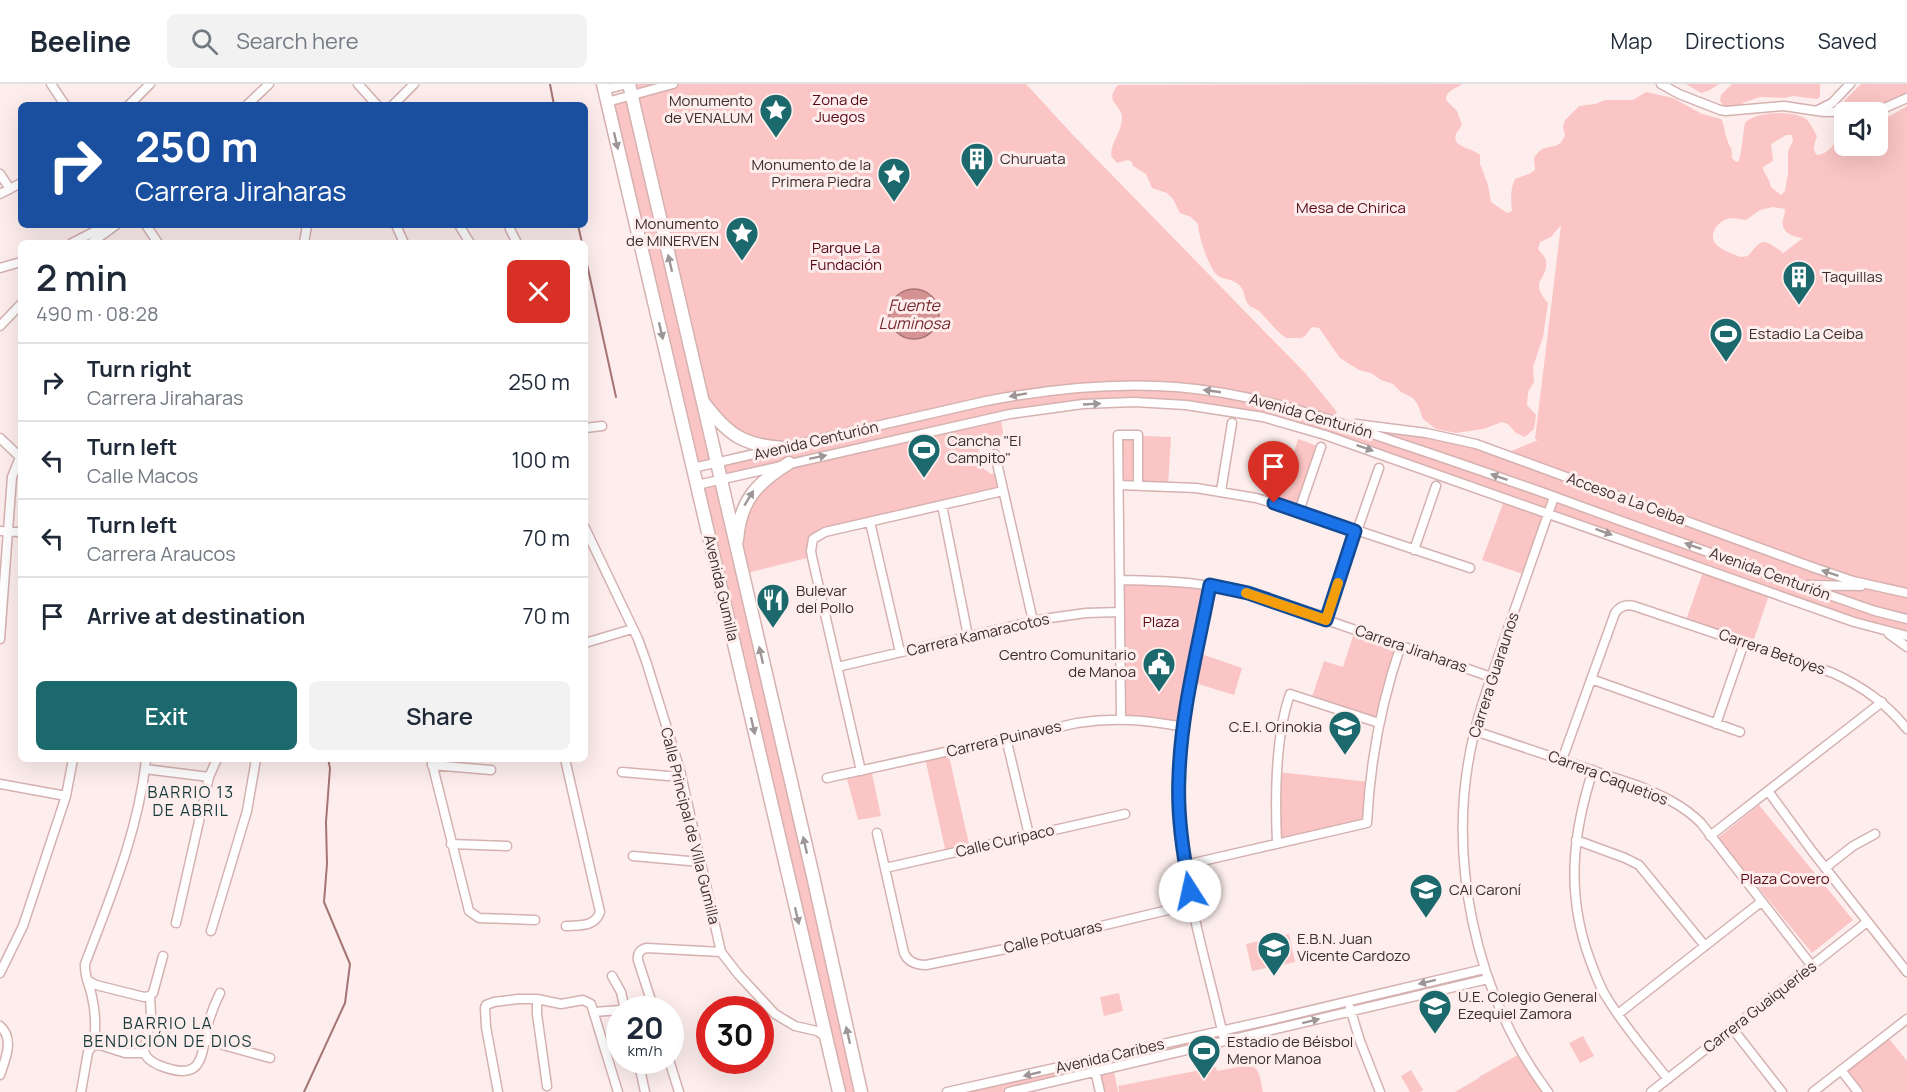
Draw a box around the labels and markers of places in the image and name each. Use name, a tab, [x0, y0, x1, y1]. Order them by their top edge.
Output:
place label: Monumento de VENALUM	[664, 90, 753, 128]
place icon: Monumento de VENALUM	[758, 92, 794, 139]
building icon: Churuata	[959, 141, 995, 188]
place label: Churuata	[1000, 148, 1066, 169]
place label: Monumento de la Primera Piedra	[752, 154, 871, 192]
place icon: Monumento de la Primera Piedra	[876, 156, 912, 203]
place label: Monumento de MINERVEN	[626, 213, 719, 251]
place icon: Monumento de MINERVEN	[724, 215, 760, 262]
building icon: Taquillas	[1781, 259, 1817, 306]
place label: Taquillas	[1822, 266, 1883, 287]
sports icon: Estadio La Ceiba	[1708, 316, 1744, 363]
place label: Estadio La Ceiba	[1749, 323, 1863, 344]
place label: Cancha "El Campito"	[947, 430, 1021, 468]
sports icon: Cancha "El Campito"	[906, 432, 942, 479]
pin	[1248, 441, 1299, 503]
place label: Bulevar del Pollo	[796, 580, 854, 618]
restaurant icon: Bulevar del Pollo	[755, 582, 791, 629]
place label: Centro Comunitario de Manoa	[999, 644, 1136, 682]
public building icon: Centro Comunitario de Manoa	[1141, 646, 1177, 693]
school or university icon: C.E.I. Orinokia	[1327, 709, 1363, 756]
place label: C.E.I. Orinokia	[1229, 716, 1322, 737]
school or university icon: CAI Caroní	[1408, 872, 1444, 919]
place label: CAI Caroní	[1449, 879, 1522, 900]
place label: E.B.N. Juan Vicente Cardozo	[1297, 928, 1410, 966]
school or university icon: E.B.N. Juan Vicente Cardozo	[1256, 930, 1292, 977]
place label: U.E. Colegio General Ezequiel Zamora	[1458, 986, 1597, 1024]
school or university icon: U.E. Colegio General Ezequiel Zamora	[1417, 988, 1453, 1035]
place label: Estadio de Béisbol Menor Manoa	[1227, 1031, 1353, 1069]
sports icon: Estadio de Béisbol Menor Manoa	[1186, 1033, 1222, 1080]

